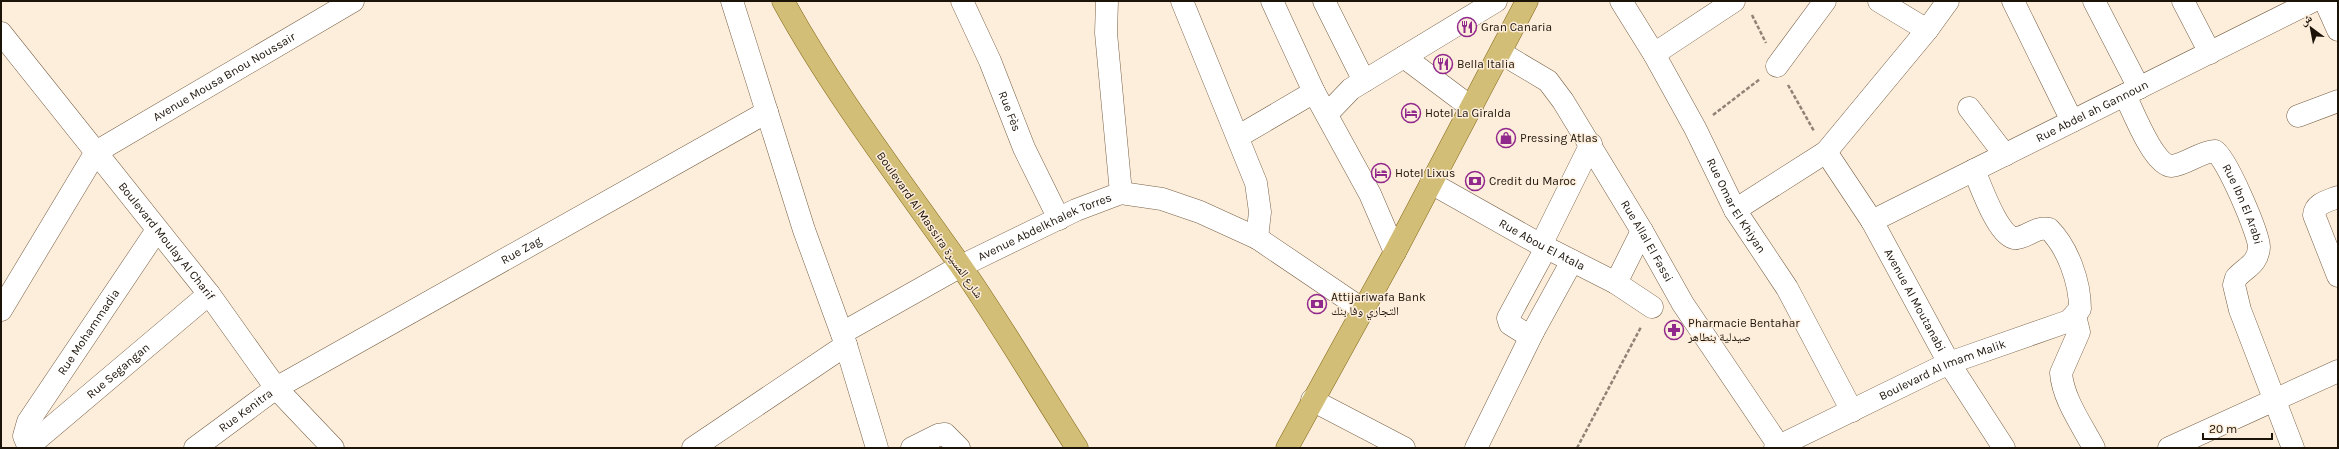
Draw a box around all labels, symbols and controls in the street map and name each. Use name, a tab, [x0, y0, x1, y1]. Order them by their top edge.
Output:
north arrow	[2291, 8, 2331, 48]
text: ش	[2298, 11, 2315, 29]
restaurant icon: Gran Canaria	[1456, 16, 1478, 38]
place label: Gran Canaria	[1481, 20, 1552, 34]
street label: Avenue Mousa Bnou Noussair	[150, 29, 298, 124]
restaurant icon: Bella Italia	[1432, 53, 1454, 75]
place label: Bella Italia	[1457, 57, 1515, 71]
street label: Rue Abdel ah Gannoun	[2034, 77, 2151, 145]
street label: Rue Fès	[995, 89, 1024, 133]
hotel icon: Hotel La Giralda	[1400, 102, 1422, 124]
place label: Hotel La Giralda	[1425, 106, 1511, 120]
shop icon: Pressing Atlas	[1495, 127, 1517, 149]
place label: Pressing Atlas	[1520, 131, 1598, 145]
street label: Boulevard Al Massira شارع المسيرة	[873, 149, 986, 302]
street label: Rue Omar El Khiyan	[1704, 156, 1769, 256]
street label: Rue Ibn El Arabi	[2219, 161, 2266, 246]
hotel icon: Hotel Lixus	[1370, 162, 1392, 184]
place label: Hotel Lixus	[1395, 166, 1455, 180]
bank icon: Credit du Maroc	[1464, 170, 1486, 192]
place label: Credit du Maroc	[1489, 174, 1576, 188]
street label: Boulevard Moulay Al Charif	[116, 179, 218, 303]
street label: Avenue Abdelkhalek Torres	[976, 190, 1113, 264]
street label: Rue Allal El Fassi	[1618, 198, 1676, 284]
street label: Rue Abou El Atala	[1497, 216, 1587, 273]
street label: Rue Zag	[498, 233, 544, 267]
street label: Avenue Al Moutanabi	[1881, 246, 1949, 354]
street label: Rue Mohammadia	[55, 286, 122, 378]
place label: Attijariwafa Bank التجاري وفا بنك	[1331, 290, 1426, 321]
bank icon: Attijariwafa Bank التجاري وفا بنك	[1306, 293, 1328, 315]
place label: Pharmacie Bentahar صيدلية بنطاهر	[1687, 316, 1800, 344]
pharmacy icon: Pharmacie Bentahar صيدلية بنطاهر	[1663, 319, 1685, 341]
street label: Boulevard Al Imam Malik	[1877, 337, 2008, 403]
street label: Rue Segangan	[84, 340, 153, 401]
street label: Rue Kenitra	[216, 386, 275, 435]
scale bar	[2203, 415, 2272, 441]
text: 20 m	[2209, 422, 2237, 436]

